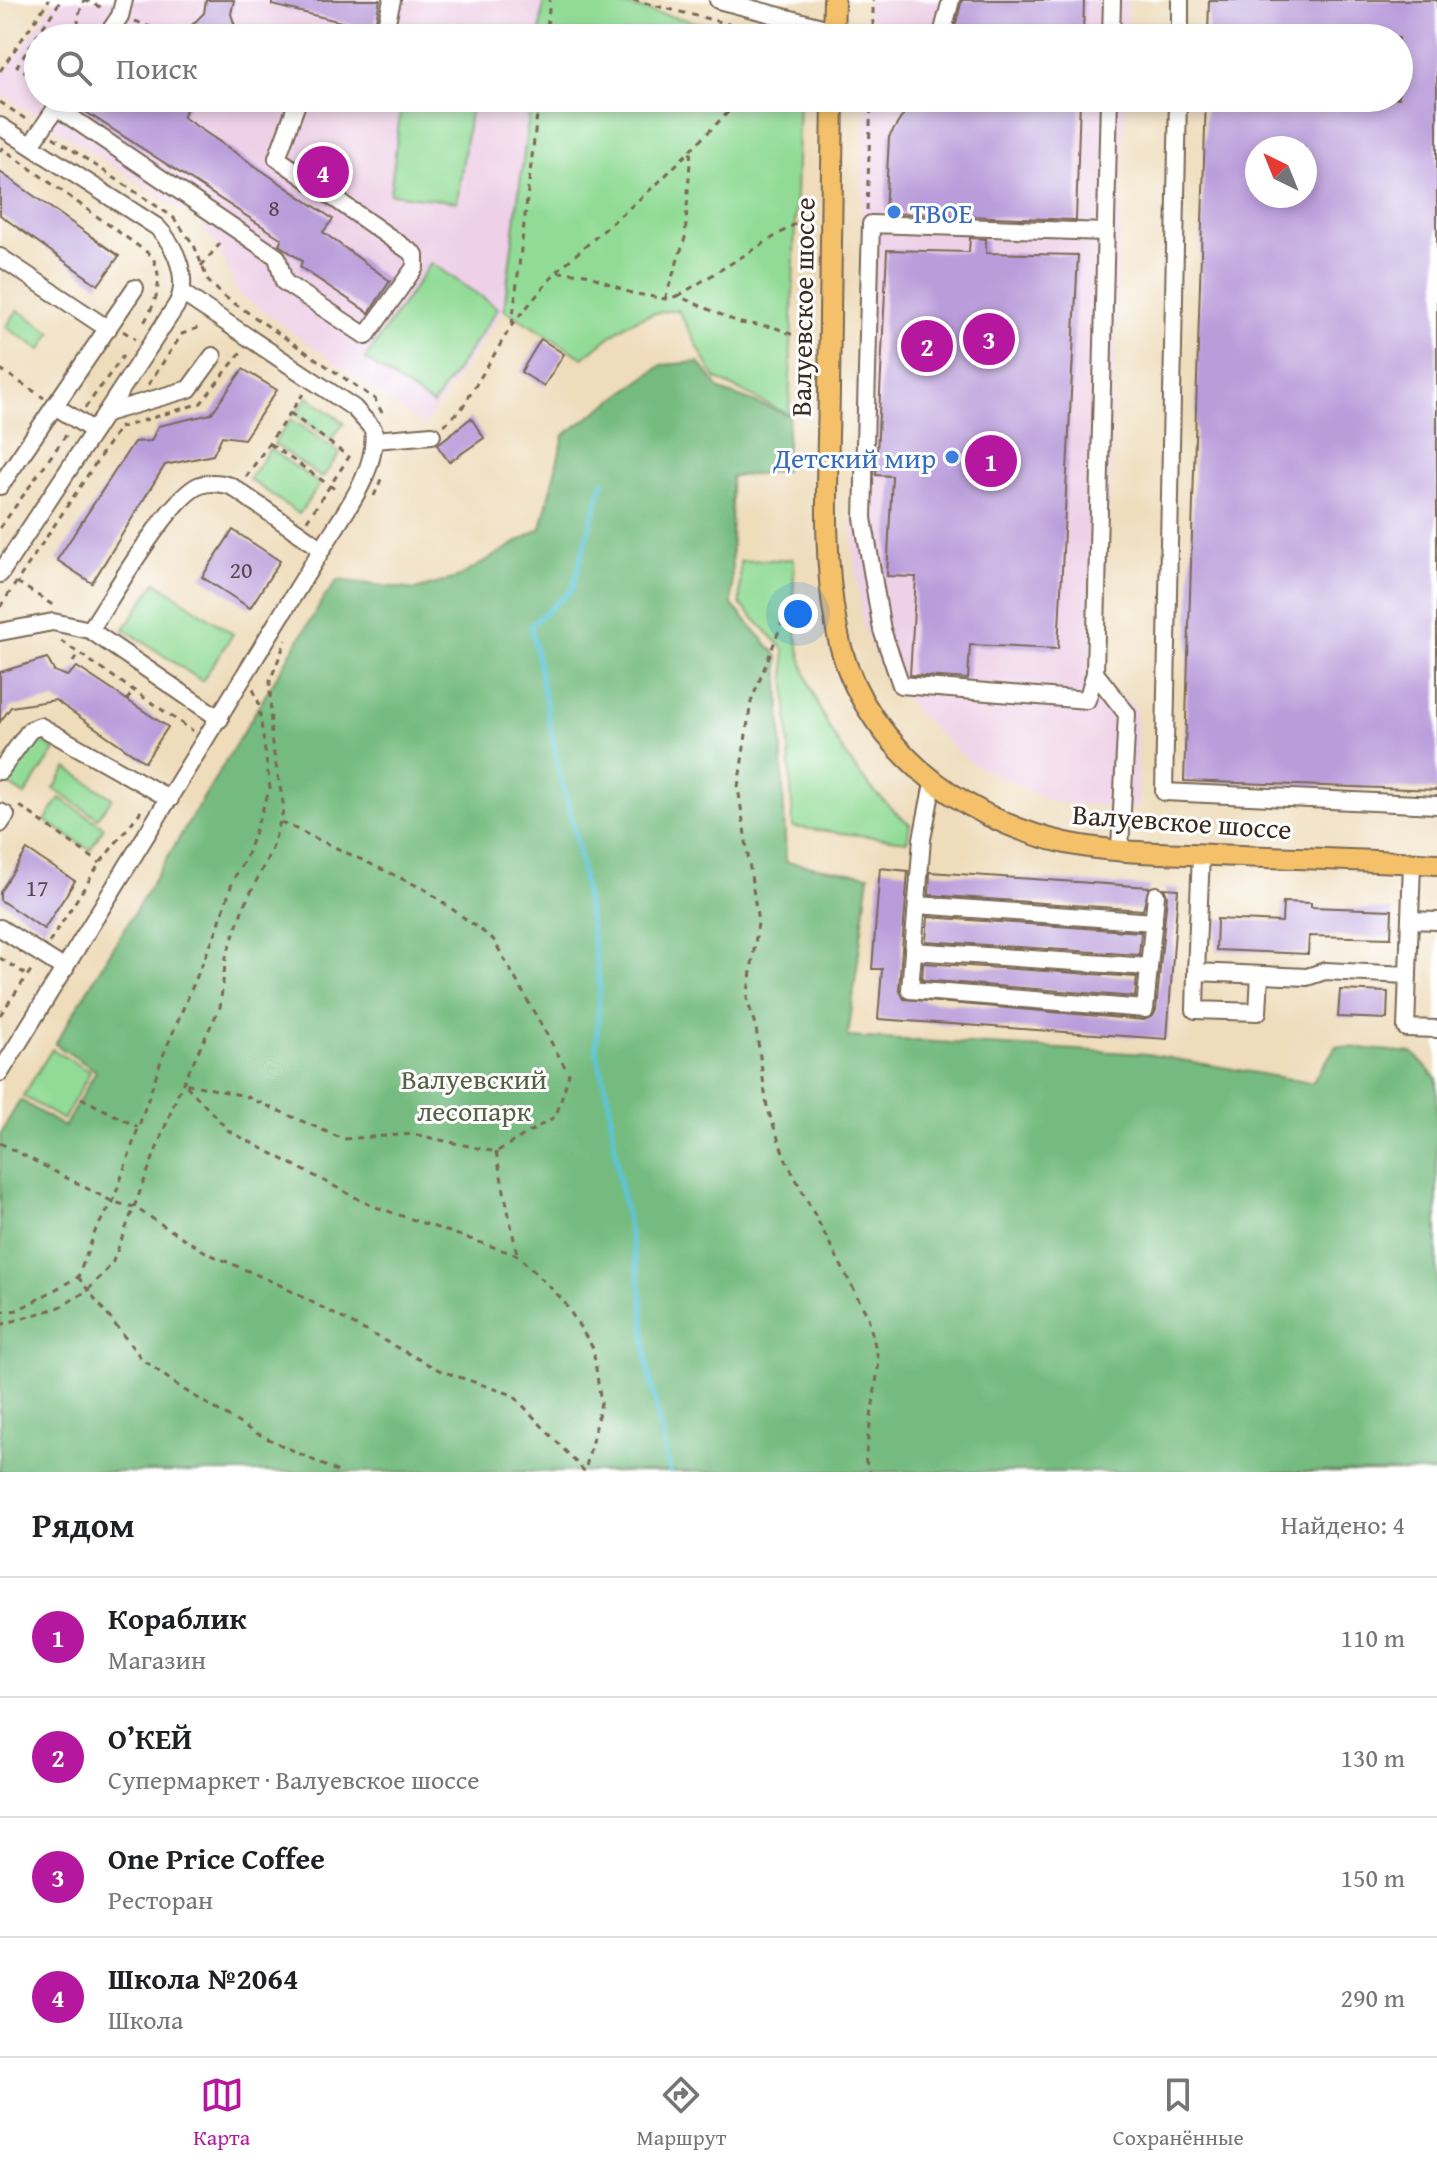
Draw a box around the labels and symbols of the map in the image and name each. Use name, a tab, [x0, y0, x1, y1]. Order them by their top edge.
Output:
north arrow	[1245, 136, 1317, 208]
pin: 4	[297, 142, 349, 202]
house number: 8	[268, 190, 280, 225]
place label: ТВОЕ	[910, 192, 973, 233]
street label: Валуевское шоссе	[780, 197, 824, 417]
marker: ТВОЕ	[885, 203, 903, 221]
pin: 3	[963, 309, 1015, 369]
pin: 2	[901, 316, 953, 376]
pin: 1	[965, 431, 1017, 491]
place label: Детский мир	[772, 437, 936, 478]
marker: Детский мир	[943, 448, 961, 466]
house number: 20	[229, 552, 253, 587]
your location	[778, 594, 818, 634]
street label: Валуевское шоссе	[1071, 793, 1293, 849]
house number: 17	[25, 870, 49, 905]
park label: Валуевский лесопарк	[401, 1058, 547, 1131]

